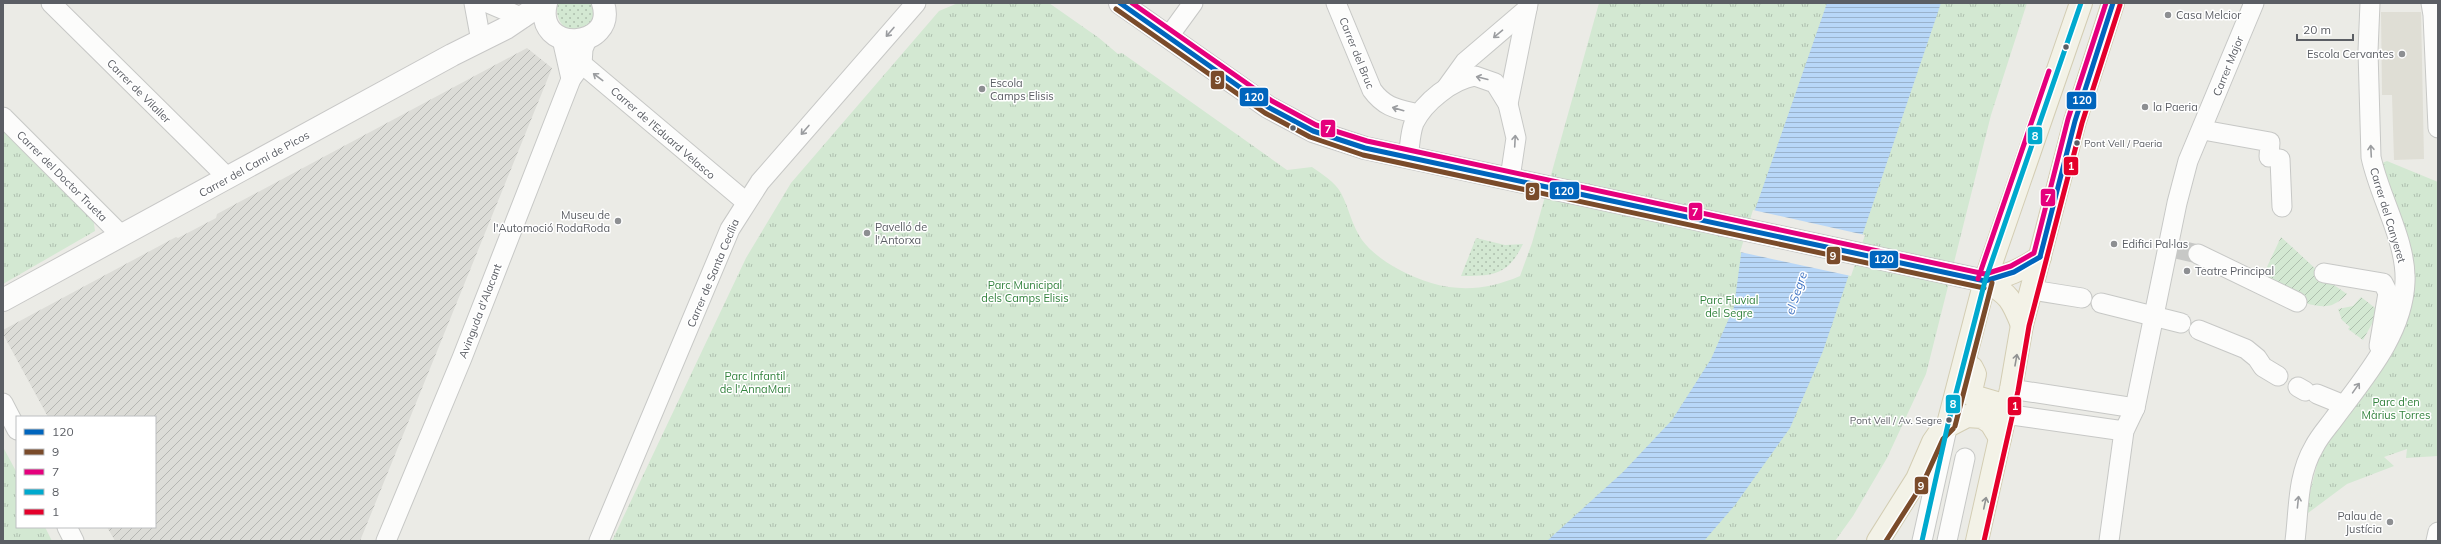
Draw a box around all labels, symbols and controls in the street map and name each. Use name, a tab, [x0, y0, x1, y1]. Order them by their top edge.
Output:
place label: Casa Melcior	[2176, 8, 2241, 22]
marker: Casa Melcior	[2163, 10, 2173, 20]
street label: Carrer del Bruc	[1336, 15, 1378, 91]
scale bar	[2297, 16, 2353, 42]
text: 20 m	[2303, 22, 2331, 37]
one-way arrow	[886, 27, 895, 38]
one-way arrow	[1492, 30, 1503, 39]
street label: Carrer Major	[2210, 34, 2246, 98]
unlabelled marker	[2061, 42, 2071, 52]
place label: Escola Cervantes	[2307, 47, 2394, 61]
marker: Escola Cervantes	[2397, 49, 2407, 59]
street label: Carrer de Vilaller	[104, 56, 174, 126]
line badge: 9	[1210, 70, 1225, 90]
one-way arrow	[593, 73, 604, 82]
text: 9	[1215, 73, 1222, 87]
one-way arrow	[1476, 74, 1489, 81]
place label: Escola Camps Elisis	[990, 76, 1054, 103]
street label: Carrer de l'Eduard Velasco	[608, 84, 718, 182]
marker: Escola Camps Elisis	[977, 84, 987, 94]
line badge: 120	[1239, 87, 1269, 107]
text: 120	[1244, 90, 1264, 104]
line badge: 120	[2066, 91, 2097, 110]
text: 120	[2072, 93, 2092, 107]
place label: la Paeria	[2153, 100, 2198, 114]
marker: la Paeria	[2140, 102, 2150, 112]
one-way arrow	[1392, 105, 1405, 112]
line badge: 7	[1320, 119, 1336, 138]
text: 7	[1325, 122, 1332, 136]
unlabelled marker	[1288, 123, 1298, 133]
one-way arrow	[800, 125, 809, 136]
line badge: 8	[2027, 126, 2043, 145]
street label: Carrer del Doctor Trueta	[14, 128, 110, 224]
street label: Carrer del Camí de Picos	[196, 128, 312, 200]
text: 8	[2032, 129, 2039, 143]
one-way arrow	[1511, 135, 1519, 148]
place label: Pont Vell / Paeria	[2084, 137, 2162, 150]
marker: Pont Vell / Paeria	[2072, 138, 2082, 148]
one-way arrow	[2367, 145, 2374, 158]
line badge: 1	[2063, 156, 2079, 176]
text: 1	[2068, 159, 2075, 173]
street label: Carrer del Canyeret	[2367, 166, 2409, 264]
line badge: 120	[1549, 181, 1580, 200]
line badge: 9	[1525, 182, 1540, 201]
text: 9	[1529, 184, 1536, 198]
text: 120	[1554, 184, 1574, 198]
line badge: 7	[2040, 188, 2056, 207]
text: 7	[2045, 191, 2052, 205]
line badge: 7	[1688, 202, 1703, 221]
text: 7	[1692, 205, 1699, 219]
place label: Museu de l'Automoció RodaRoda	[493, 208, 610, 235]
marker: Museu de l'Automoció RodaRoda	[613, 216, 623, 226]
street label: Carrer de Santa Cecília	[684, 217, 742, 329]
place label: Pavelló de l'Antorxa	[875, 220, 927, 247]
marker: Pavelló de l'Antorxa	[862, 228, 872, 238]
place label: Edifici Pal·las	[2122, 237, 2188, 251]
marker: Edifici Pal·las	[2109, 239, 2119, 249]
line badge: 9	[1826, 246, 1841, 265]
text: 9	[1830, 249, 1837, 263]
line badge: 120	[1869, 250, 1899, 269]
text: 120	[1874, 252, 1894, 266]
street label: Avinguda d'Alacant	[455, 261, 505, 360]
place label: Teatre Principal	[2195, 264, 2274, 278]
marker: Teatre Principal	[2182, 266, 2192, 276]
water label: el Segre	[1782, 269, 1810, 317]
park label: Parc Municipal dels Camps Elisis	[981, 278, 1069, 305]
park label: Parc Fluvial del Segre	[1700, 293, 1758, 320]
one-way arrow	[2012, 354, 2020, 367]
park label: Parc Infantil de l'AnnaMari	[720, 369, 790, 396]
one-way arrow	[2352, 383, 2360, 394]
line badge: 8	[1945, 394, 1961, 414]
park label: Parc d'en Màrius Torres	[2362, 395, 2430, 422]
line badge: 1	[2007, 396, 2022, 416]
text: 8	[1950, 397, 1957, 411]
text: 1	[2012, 399, 2019, 413]
place label: Pont Vell / Av. Segre	[1850, 414, 1942, 427]
marker: Pont Vell / Av. Segre	[1944, 415, 1954, 425]
legend	[16, 416, 156, 528]
text: 120	[52, 424, 74, 439]
text: 9	[52, 444, 59, 459]
text: 7	[52, 464, 59, 479]
line badge: 9	[1914, 476, 1929, 495]
text: 9	[1918, 479, 1925, 493]
text: 8	[52, 484, 59, 499]
one-way arrow	[2295, 496, 2302, 509]
one-way arrow	[1982, 497, 1990, 510]
text: 1	[52, 504, 59, 519]
place label: Palau de Justícia	[2337, 509, 2382, 536]
marker: Palau de Justícia	[2385, 517, 2395, 527]

